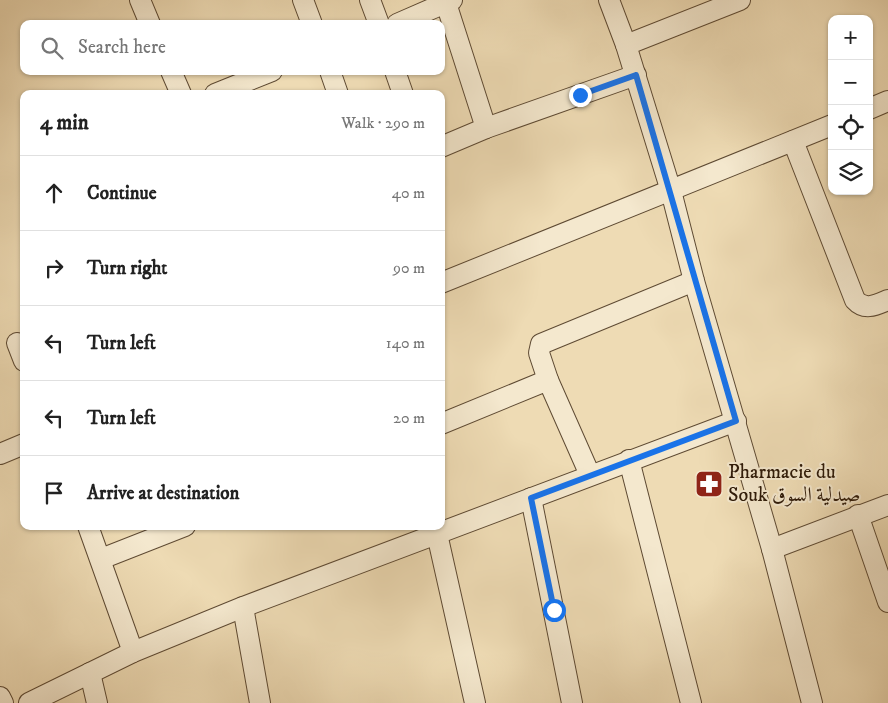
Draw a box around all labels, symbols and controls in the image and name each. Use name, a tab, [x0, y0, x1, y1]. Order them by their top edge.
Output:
map controls	[828, 15, 873, 195]
button: +	[828, 15, 873, 60]
search box	[20, 20, 445, 75]
icon: search	[38, 34, 66, 62]
text: Search here	[78, 36, 166, 59]
button: −	[828, 60, 873, 105]
route end	[569, 84, 592, 107]
button: locate	[828, 105, 873, 150]
text: 4 min	[40, 110, 89, 136]
text: Walk · 290 m	[341, 113, 425, 133]
button: layers	[828, 150, 873, 195]
icon: ahead	[40, 179, 68, 207]
text: Continue	[87, 182, 157, 205]
text: 40 m	[392, 183, 425, 203]
icon: right	[40, 254, 68, 282]
text: Turn right	[87, 257, 167, 280]
text: 90 m	[393, 258, 425, 278]
icon: left	[40, 329, 68, 357]
text: Turn left	[87, 332, 156, 355]
text: 140 m	[386, 333, 425, 353]
icon: left	[40, 404, 68, 432]
text: Turn left	[87, 407, 156, 430]
text: 20 m	[393, 408, 425, 428]
place label: Pharmacie du Souk صيدلية السوق	[728, 460, 860, 508]
pharmacy icon: Pharmacie du Souk صيدلية السوق	[694, 469, 724, 499]
icon: arrive	[40, 479, 68, 507]
text: Arrive at destination	[87, 482, 239, 505]
route start	[543, 599, 566, 622]

